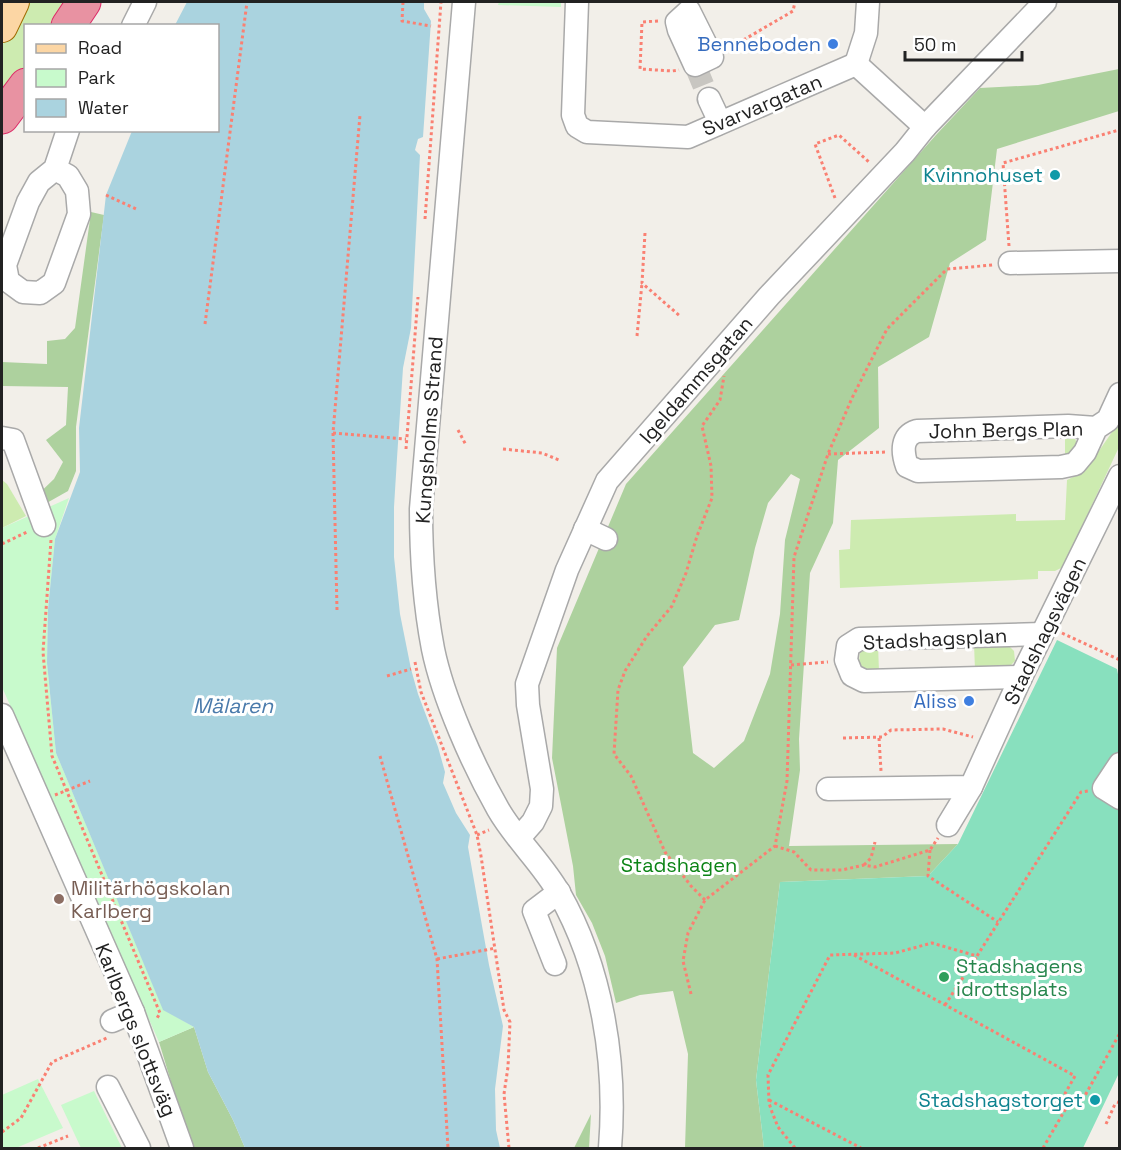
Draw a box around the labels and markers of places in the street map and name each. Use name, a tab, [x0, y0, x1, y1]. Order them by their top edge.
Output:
place label: Benneboden	[697, 31, 821, 57]
marker: Benneboden	[826, 37, 840, 51]
place label: Kvinnohuset	[923, 162, 1043, 188]
marker: Kvinnohuset	[1048, 168, 1062, 182]
place label: Aliss	[914, 688, 957, 714]
marker: Aliss	[962, 694, 976, 708]
place label: Militärhögskolan Karlberg	[71, 875, 230, 924]
marker: Militärhögskolan Karlberg	[52, 892, 66, 906]
place label: Stadshagens idrottsplats	[956, 953, 1083, 1002]
marker: Stadshagens idrottsplats	[937, 970, 951, 984]
place label: Stadshagstorget	[918, 1087, 1083, 1113]
marker: Stadshagstorget	[1088, 1093, 1102, 1107]

